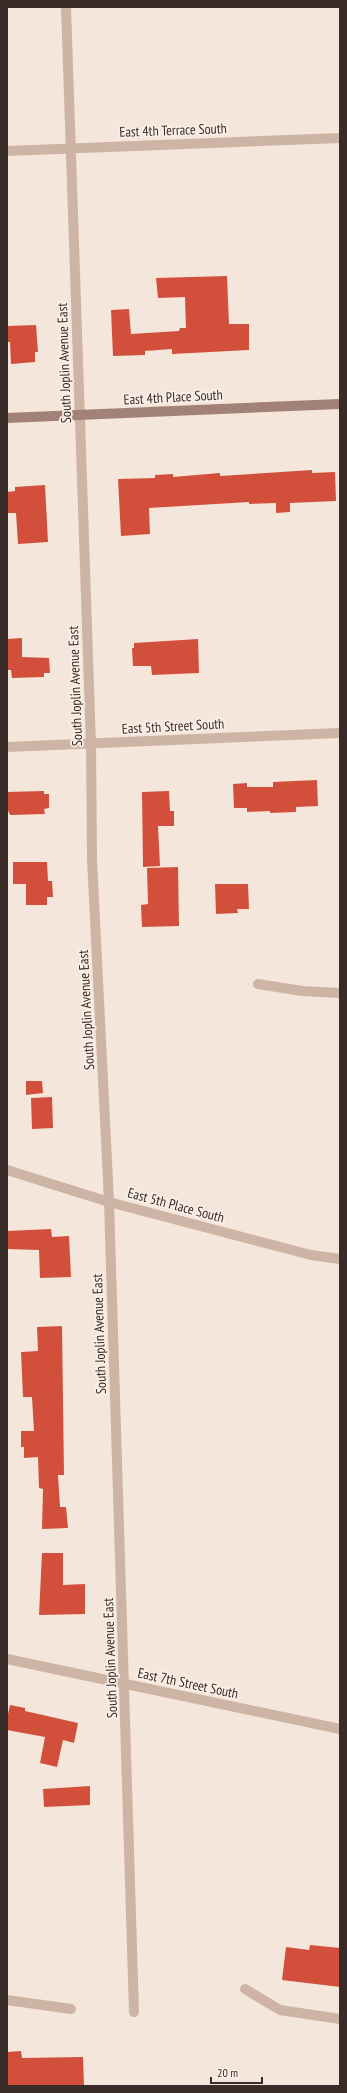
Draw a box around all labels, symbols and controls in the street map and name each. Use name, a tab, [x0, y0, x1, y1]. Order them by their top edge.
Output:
street label: East 4th Terrace South	[119, 119, 227, 141]
street label: South Joplin Avenue East	[53, 302, 75, 423]
street label: East 4th Place South	[123, 385, 223, 409]
street label: South Joplin Avenue East	[64, 625, 86, 746]
street label: East 5th Street South	[121, 714, 225, 738]
street label: South Joplin Avenue East	[74, 949, 98, 1070]
street label: East 5th Place South	[126, 1183, 226, 1227]
street label: South Joplin Avenue East	[88, 1273, 110, 1394]
street label: South Joplin Avenue East	[99, 1597, 121, 1718]
street label: East 7th Street South	[136, 1664, 240, 1702]
scale bar	[211, 2059, 262, 2085]
text: 20 m	[217, 2065, 238, 2080]

